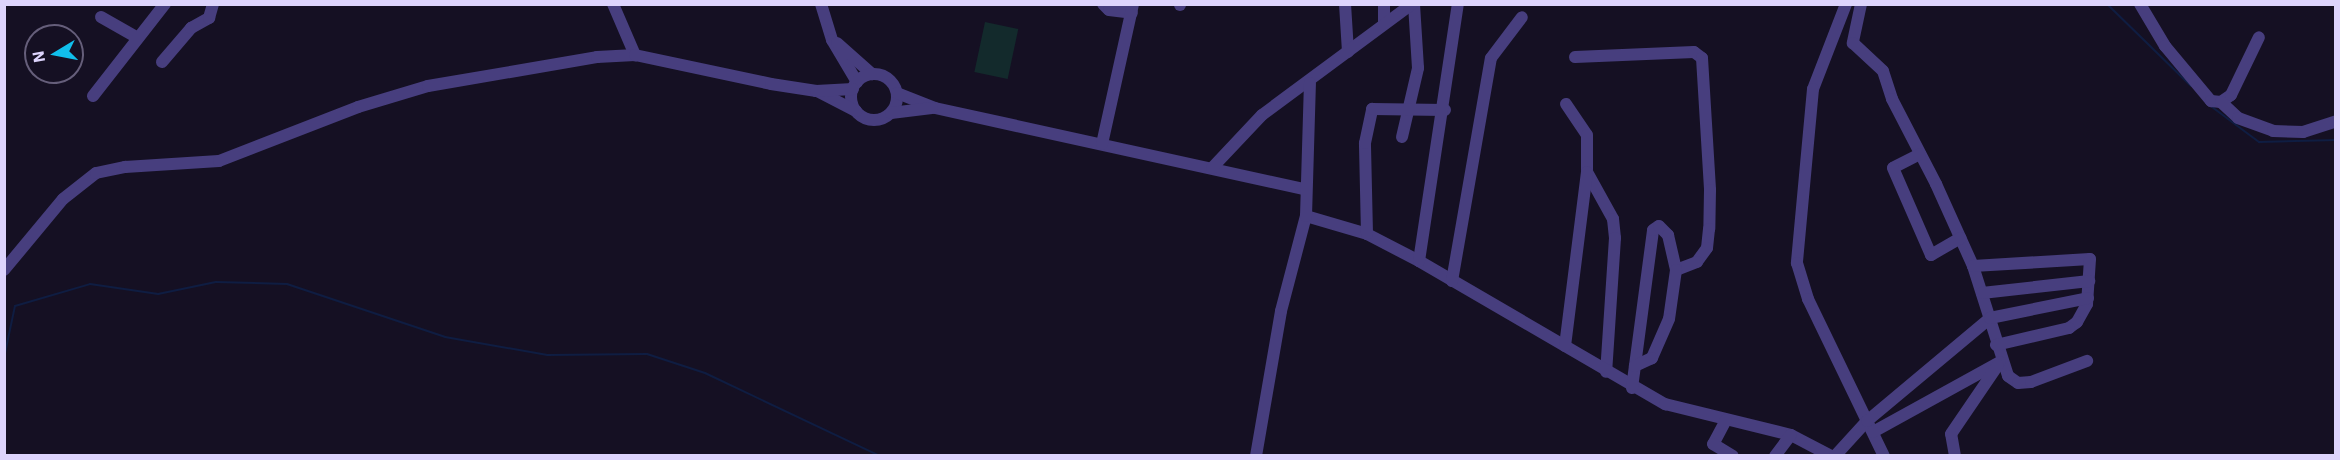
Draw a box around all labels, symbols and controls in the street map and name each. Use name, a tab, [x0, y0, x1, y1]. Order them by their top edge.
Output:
north arrow	[24, 24, 84, 84]
text: N	[27, 49, 49, 64]

